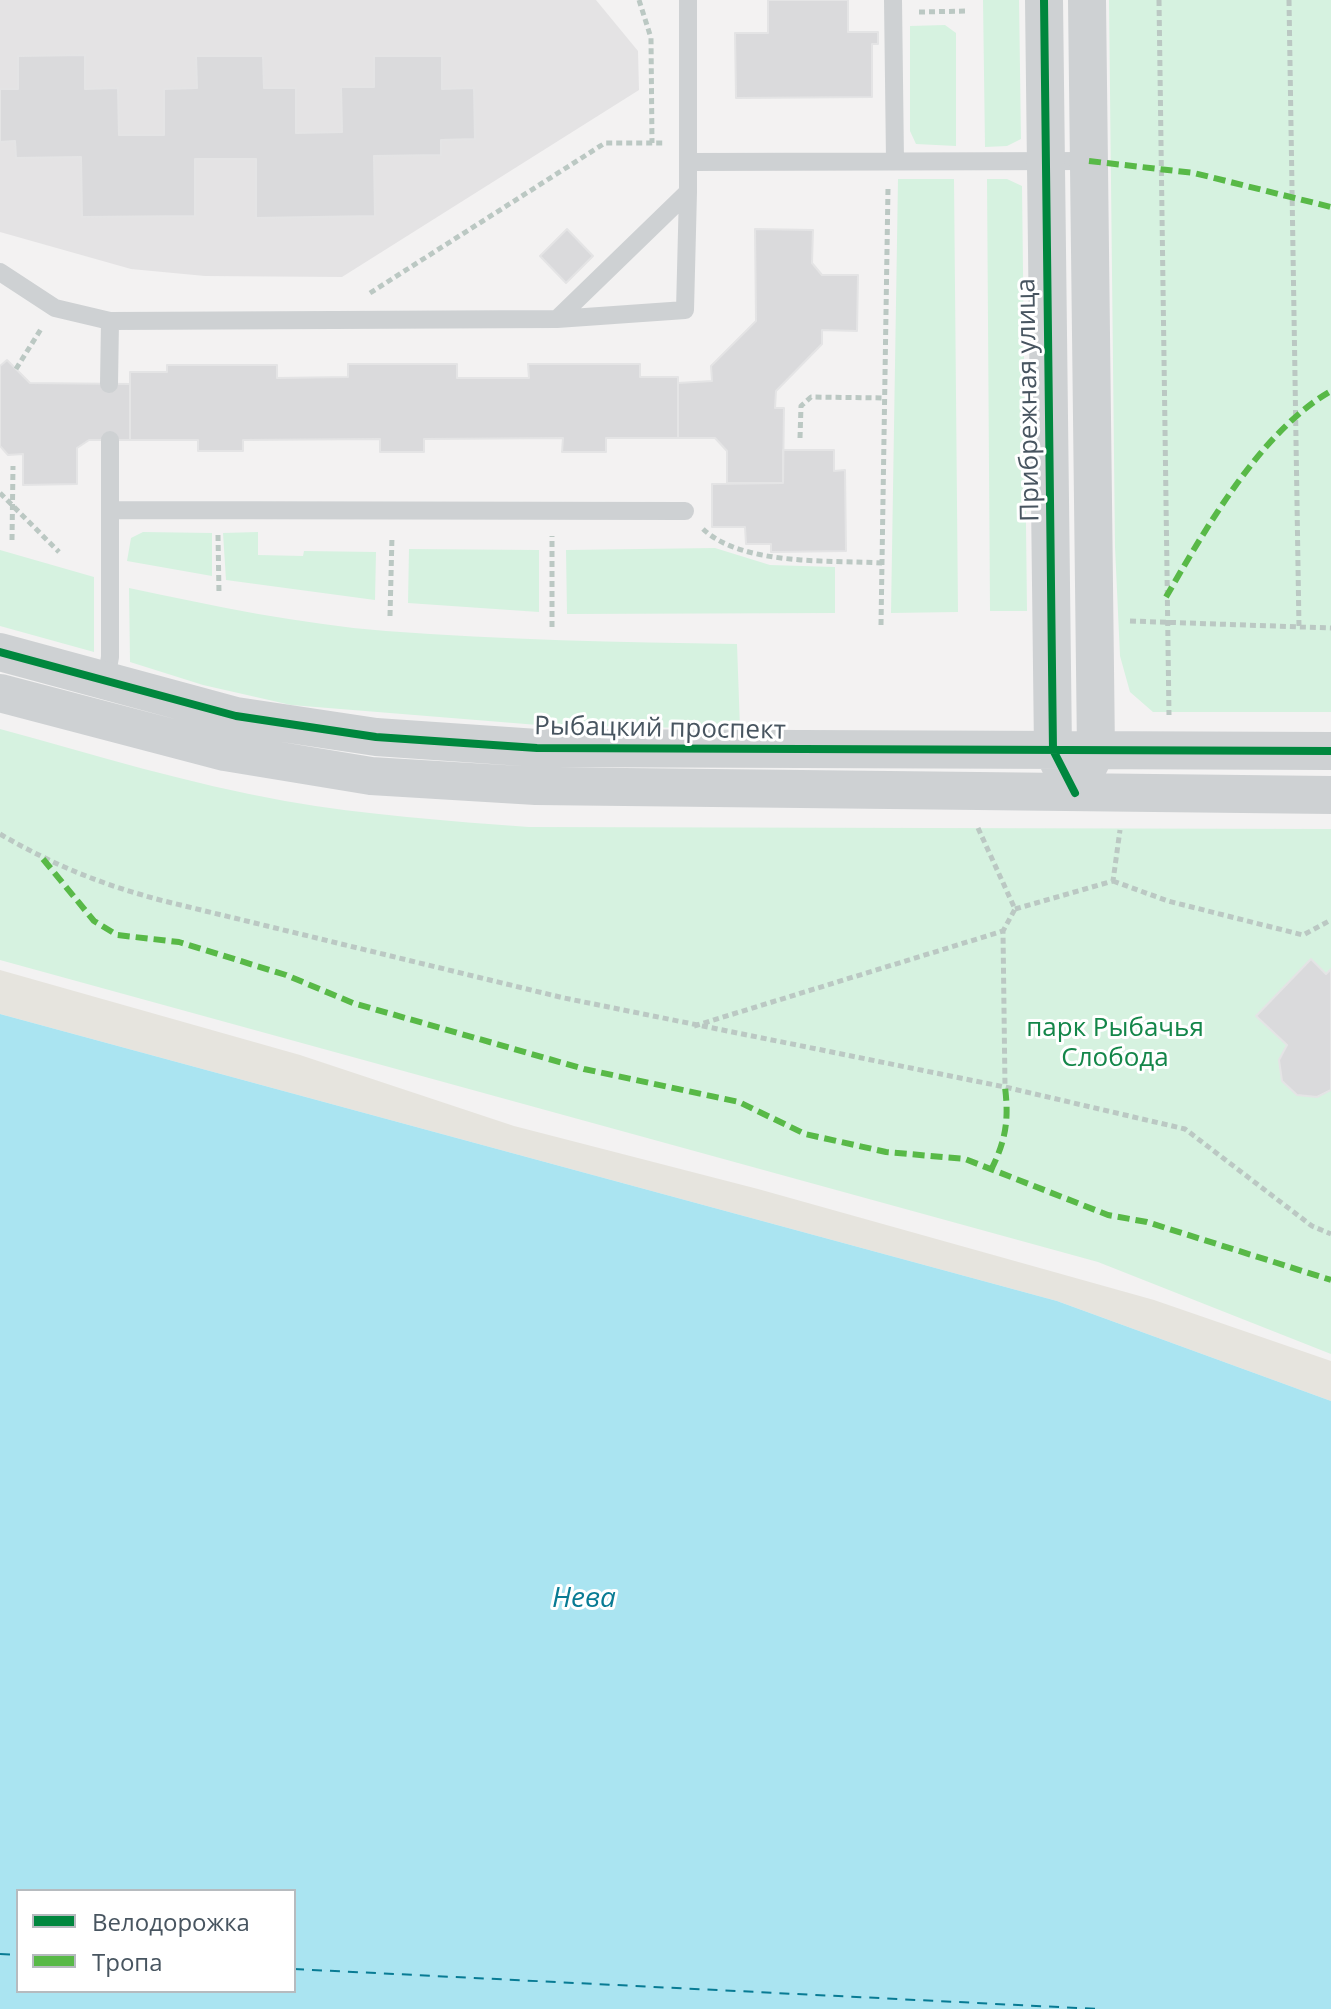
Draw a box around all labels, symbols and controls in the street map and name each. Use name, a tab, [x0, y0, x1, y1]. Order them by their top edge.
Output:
street label: Прибрежная улица	[1011, 278, 1047, 522]
street label: Рыбацкий проспект	[534, 711, 786, 747]
park label: парк Рыбачья Слобода	[1026, 1013, 1204, 1074]
water label: Нева	[552, 1582, 616, 1616]
legend	[16, 1889, 296, 1993]
text: Велодорожка	[92, 1905, 250, 1938]
text: Тропа	[92, 1945, 163, 1978]

